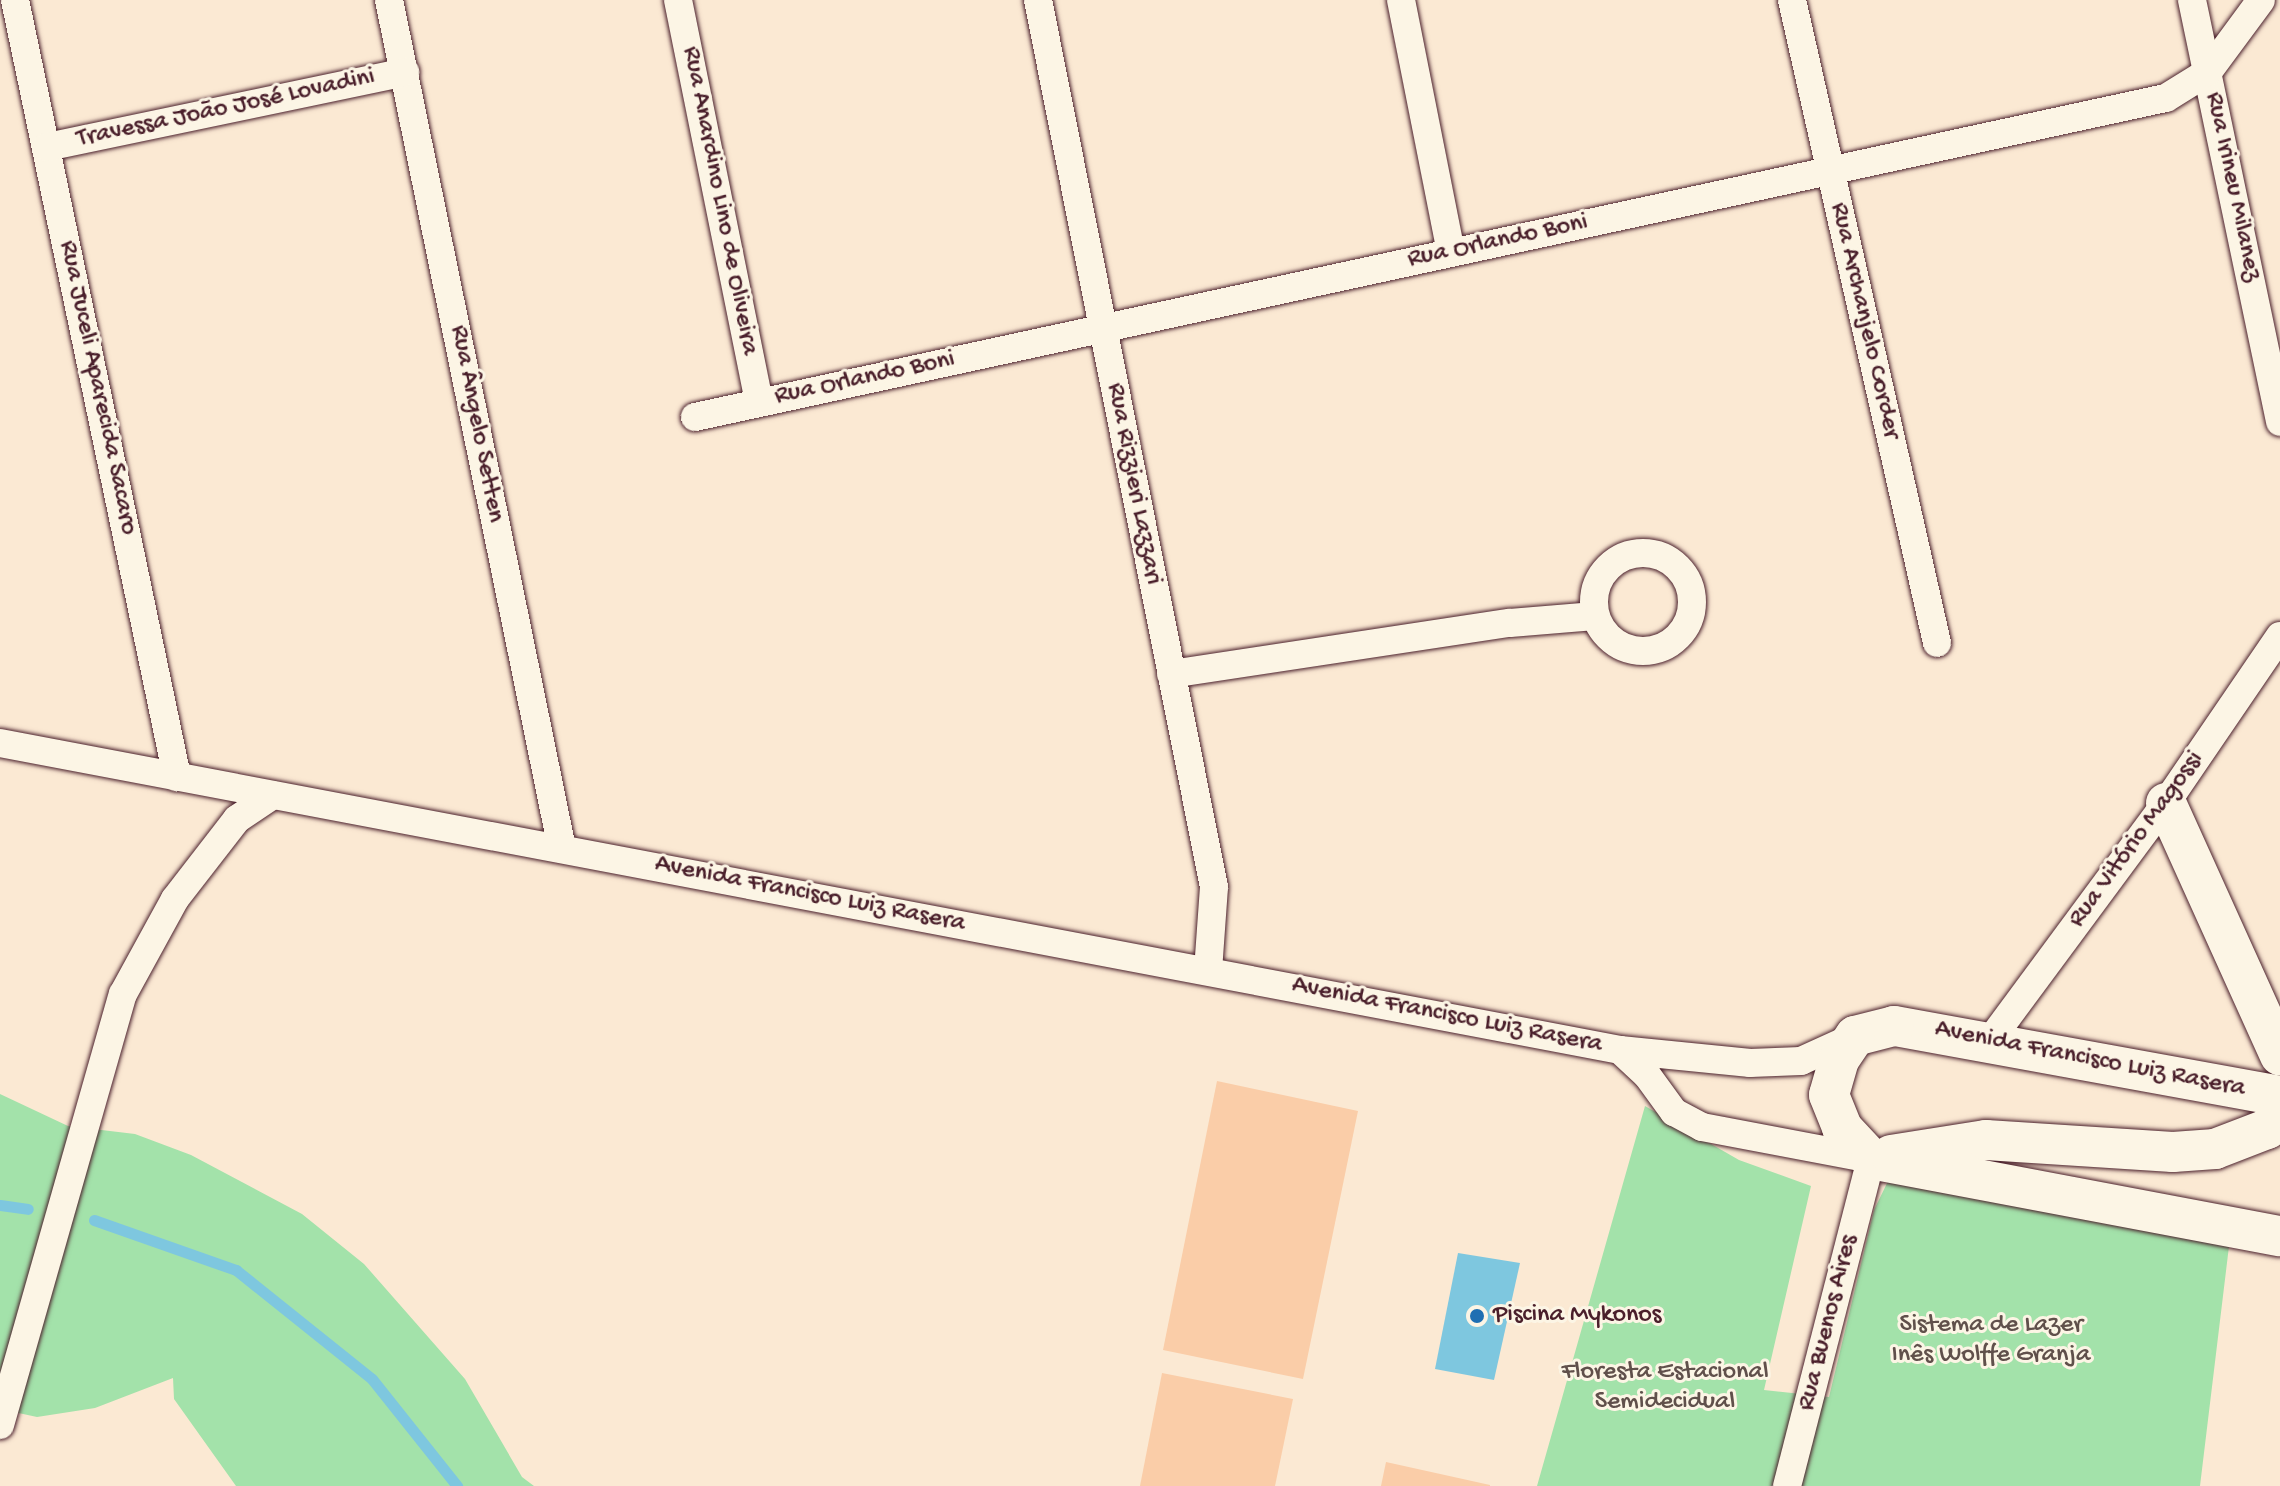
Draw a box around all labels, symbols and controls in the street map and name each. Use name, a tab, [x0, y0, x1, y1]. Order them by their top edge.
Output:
street label: Rua Anardino Lino de Oliveira	[674, 44, 764, 358]
street label: Travessa João José Lovadini	[74, 62, 378, 156]
street label: Rua Irineu Milanez	[2197, 90, 2267, 284]
street label: Rua Archanjelo Corder	[1822, 200, 1906, 442]
street label: Rua Orlando Boni	[1405, 208, 1591, 276]
street label: Rua Juceli Aparecida Sacaro	[51, 238, 143, 538]
street label: Rua Ângelo Setten	[442, 323, 510, 525]
street label: Rua Orlando Boni	[772, 345, 958, 413]
street label: Rua Rizzieri Lazzari	[1098, 380, 1168, 588]
street label: Rua Vitório Magossi	[2062, 746, 2212, 934]
street label: Avenida Francisco Luiz Rasera	[652, 850, 968, 940]
street label: Avenida Francisco Luiz Rasera	[1289, 971, 1605, 1061]
street label: Avenida Francisco Luiz Rasera	[1932, 1015, 2248, 1105]
street label: Rua Buenos Aires	[1792, 1232, 1866, 1414]
place label: Piscina Mykonos	[1493, 1300, 1661, 1332]
marker: Piscina Mykonos	[1468, 1307, 1486, 1325]
park label: Sistema de Lazer Inês Wolffe Granja	[1892, 1310, 2090, 1372]
park label: Floresta Estacional Semidecidual	[1561, 1357, 1769, 1418]

